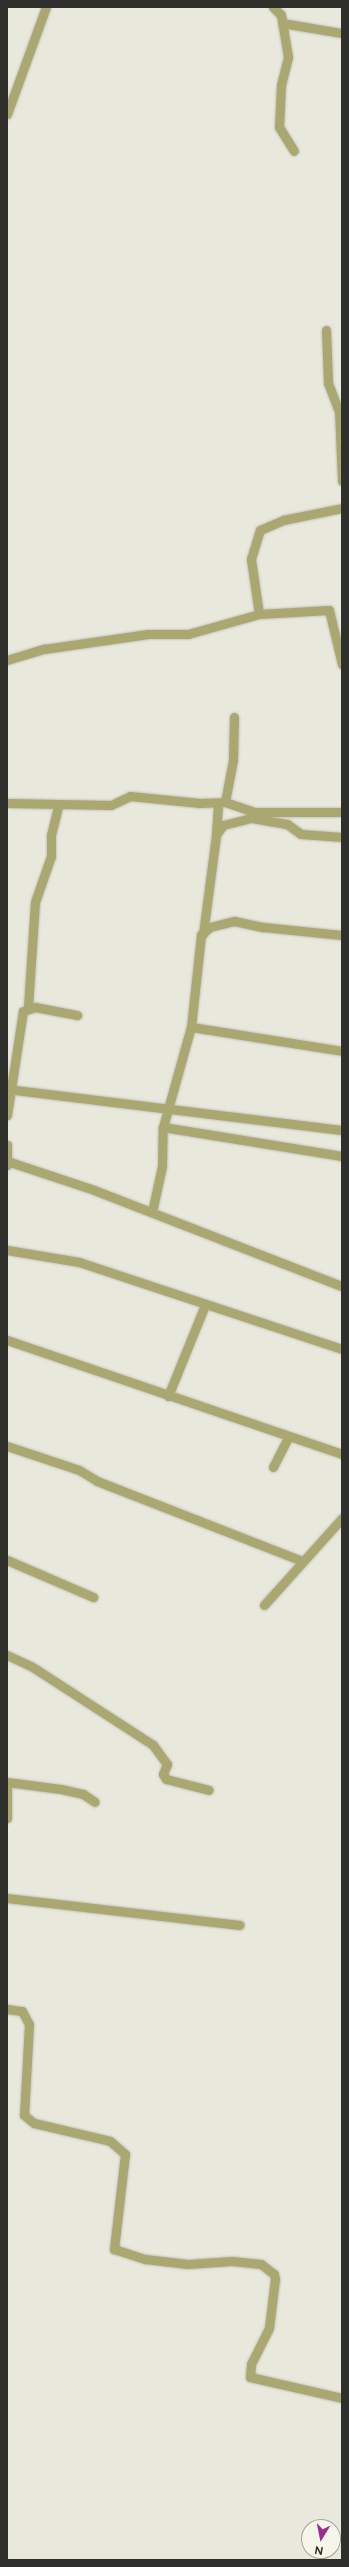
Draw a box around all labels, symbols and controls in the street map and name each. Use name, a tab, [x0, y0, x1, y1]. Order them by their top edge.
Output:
north arrow	[301, 2519, 341, 2559]
text: N	[314, 2543, 324, 2557]

